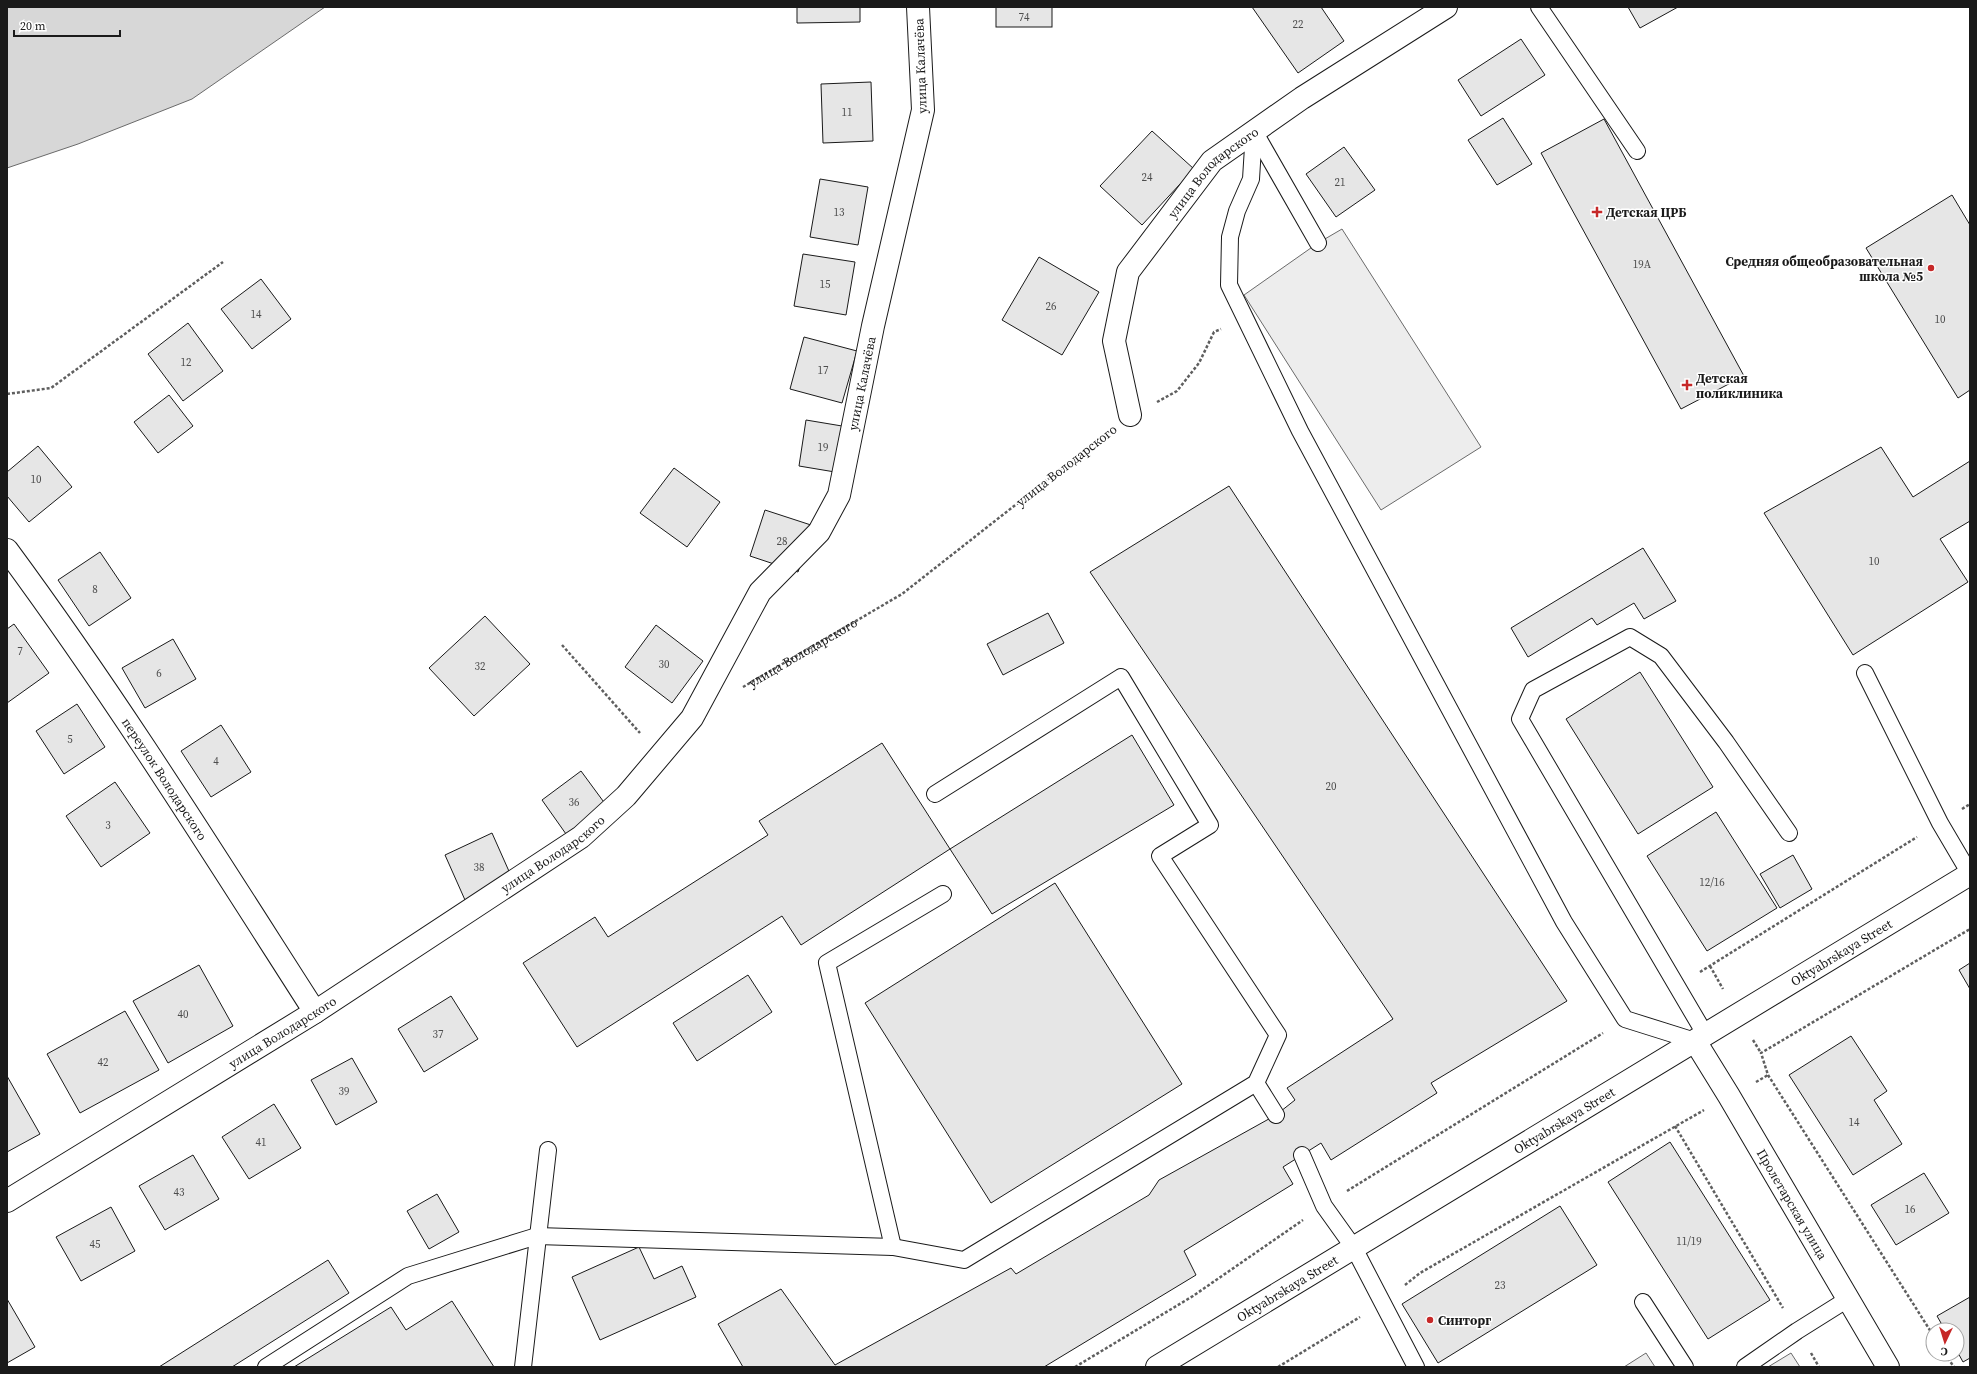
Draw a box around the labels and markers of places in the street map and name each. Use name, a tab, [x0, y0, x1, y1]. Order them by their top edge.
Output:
place label: Детская ЦРБ	[1606, 204, 1686, 221]
marker: Детская ЦРБ	[1591, 206, 1603, 218]
place label: Средняя общеобразовательная школа №5	[1725, 253, 1924, 285]
marker: Средняя общеобразовательная школа №5	[1926, 263, 1936, 273]
place label: Детская поликлиника	[1696, 370, 1783, 402]
marker: Детская поликлиника	[1681, 379, 1693, 391]
place label: Синторг	[1438, 1312, 1491, 1329]
marker: Синторг	[1425, 1315, 1435, 1325]

